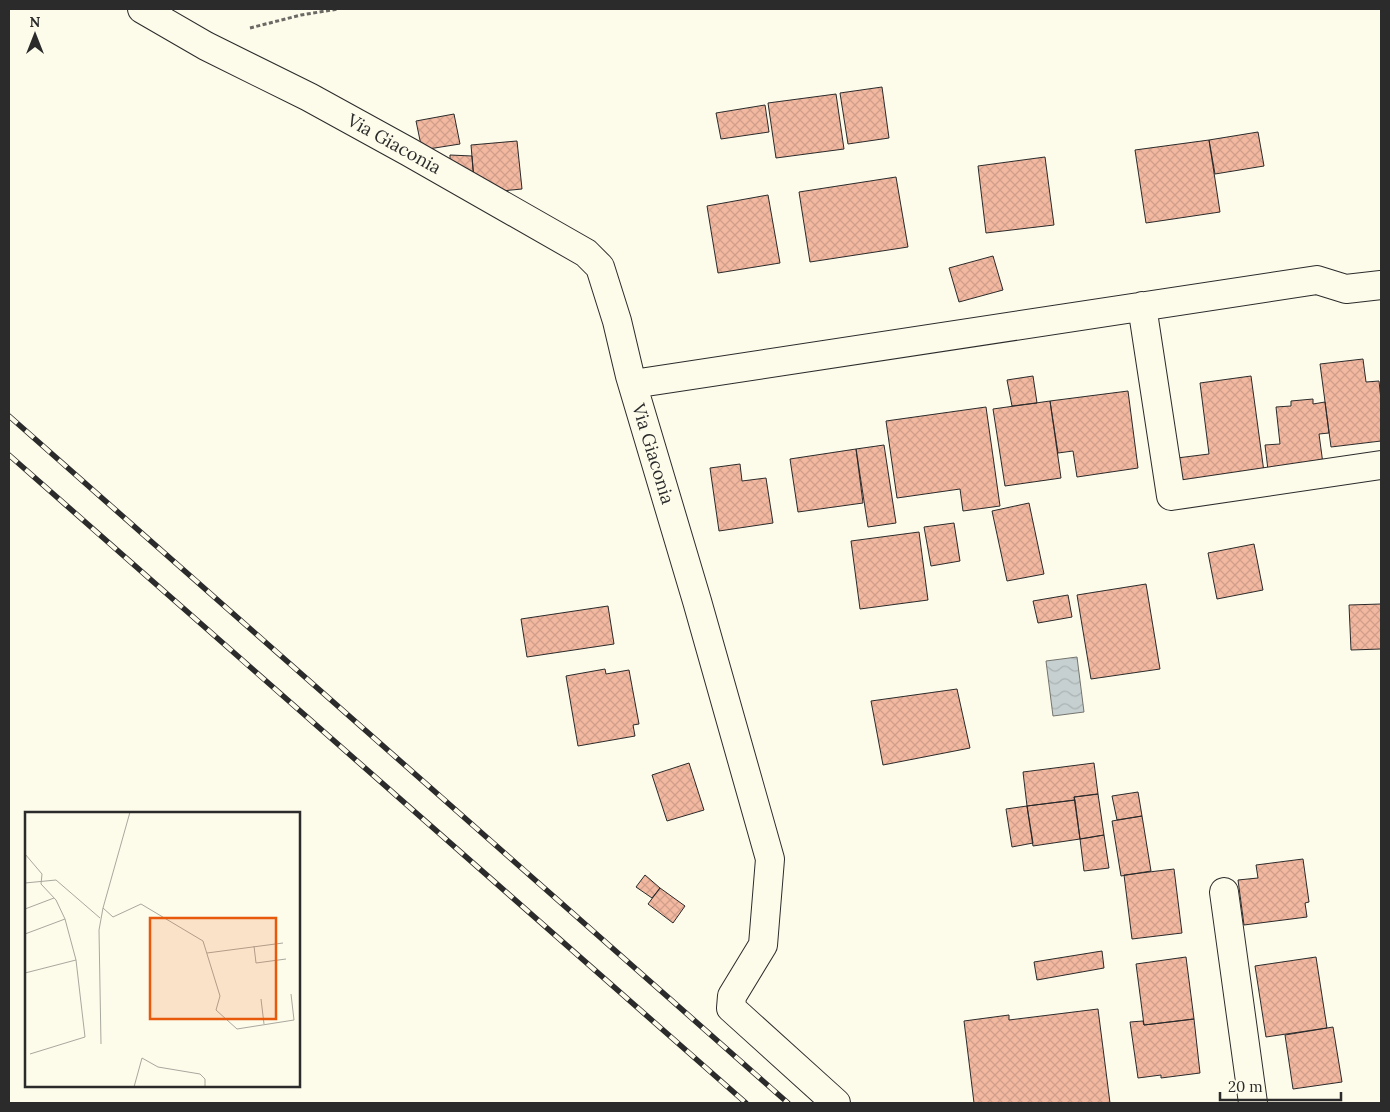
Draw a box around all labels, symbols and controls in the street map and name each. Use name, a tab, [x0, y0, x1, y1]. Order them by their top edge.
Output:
north arrow	[10, 10, 60, 60]
text: N	[30, 13, 41, 31]
street label: Via Giaconia	[342, 108, 445, 179]
street label: Via Giaconia	[627, 400, 680, 507]
inset map	[25, 812, 300, 1087]
scale bar	[1220, 1070, 1341, 1102]
text: 20 m	[1228, 1077, 1263, 1096]

